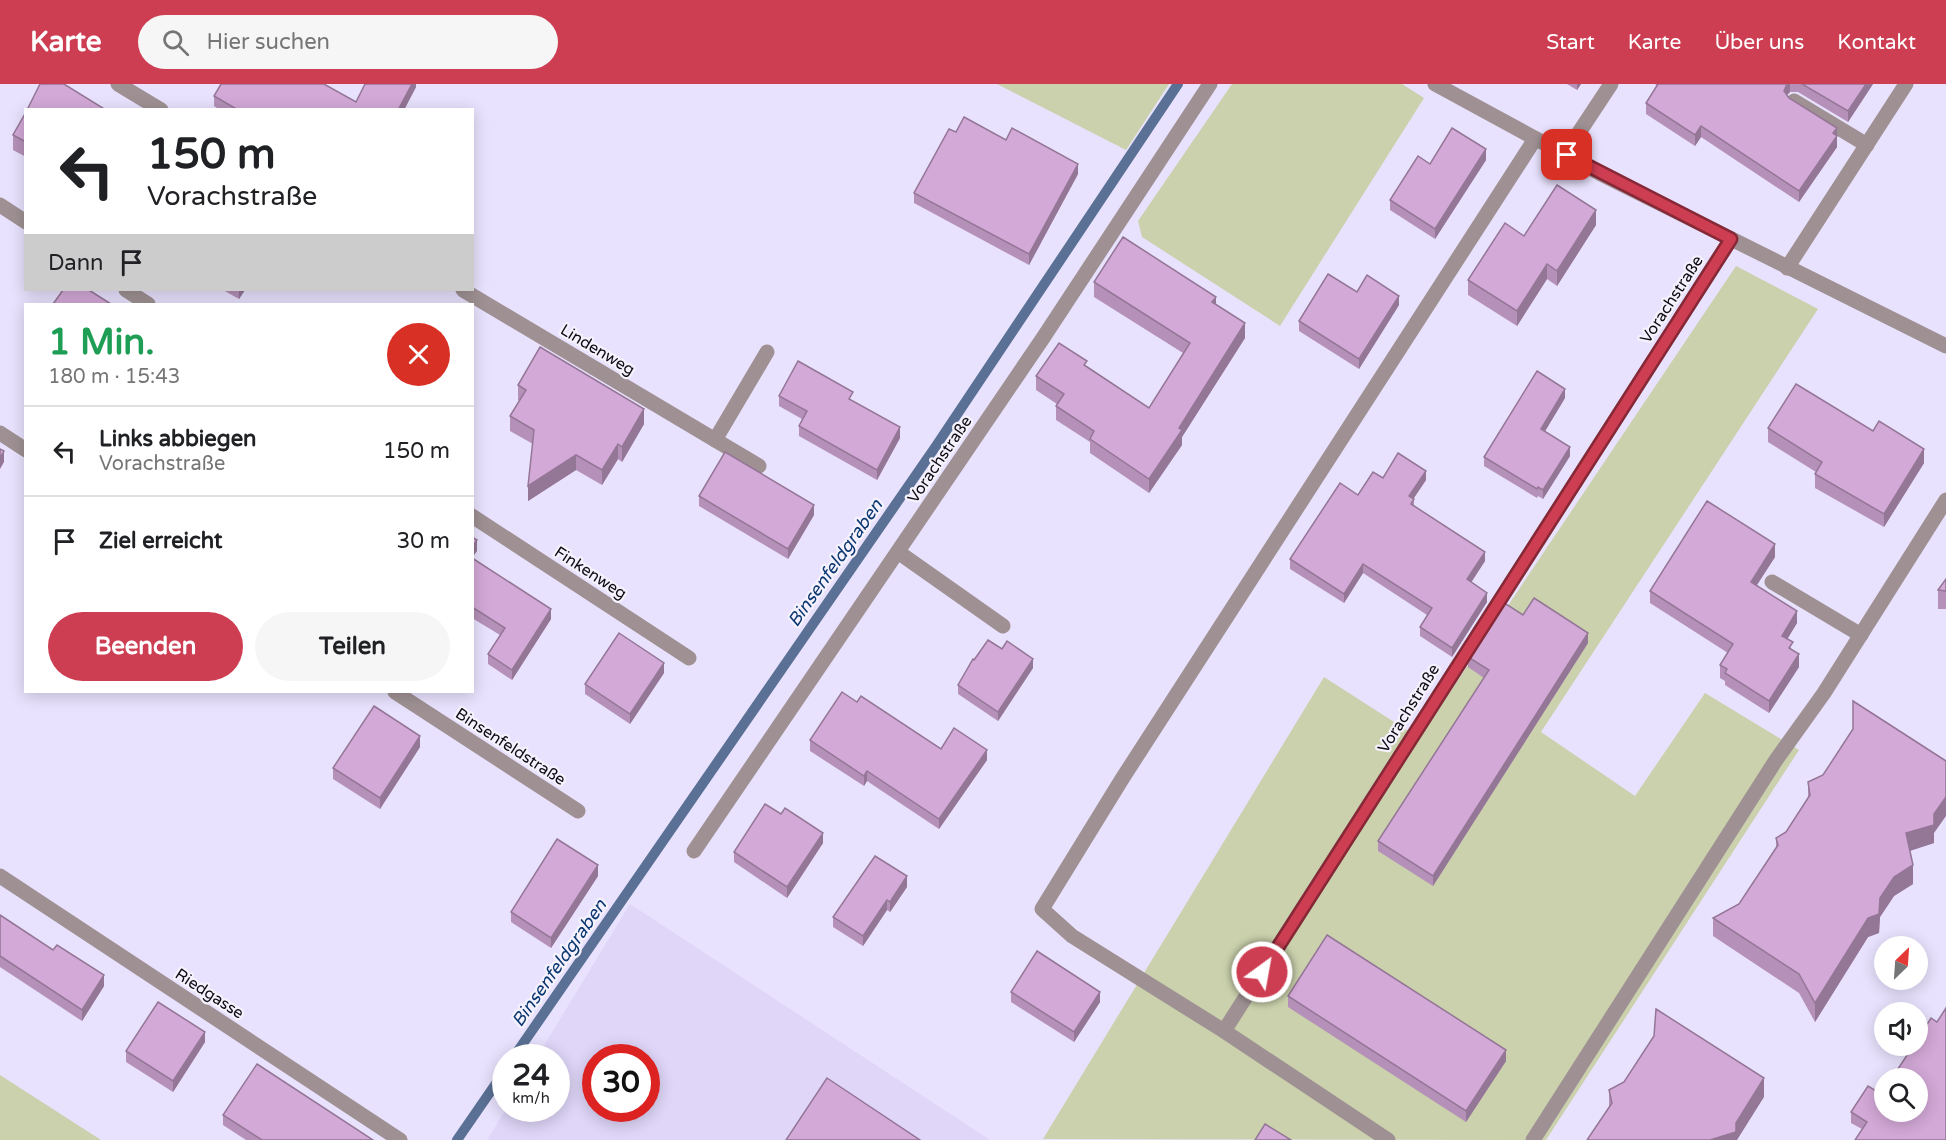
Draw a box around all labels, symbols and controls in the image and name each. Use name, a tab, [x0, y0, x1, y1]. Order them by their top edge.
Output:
search box	[138, 15, 558, 69]
text: Karte	[30, 25, 102, 59]
icon: search	[159, 26, 192, 59]
text: Hier suchen	[207, 29, 330, 55]
text: Start	[1546, 30, 1595, 55]
text: Karte	[1628, 30, 1681, 55]
text: Über uns	[1714, 30, 1804, 55]
text: Kontakt	[1837, 30, 1916, 55]
text: 150 m	[147, 129, 276, 180]
pin	[1541, 129, 1592, 180]
icon: left	[48, 132, 126, 210]
icon: arrive	[1550, 138, 1583, 171]
text: Vorachstraße	[147, 180, 317, 213]
icon: arrive	[115, 246, 148, 279]
text: Dann	[48, 250, 103, 276]
street label: Vorachstraße	[1636, 252, 1708, 347]
street label: Lindenweg	[557, 320, 638, 380]
text: 1 Min.	[48, 321, 155, 364]
button: close	[387, 323, 450, 386]
text: 180 m · 15:43	[48, 365, 180, 389]
street label: Vorachstraße	[903, 412, 976, 507]
text: Links abbiegen	[99, 426, 257, 452]
icon: left	[48, 435, 81, 468]
text: 150 m	[383, 438, 450, 464]
text: Vorachstraße	[99, 452, 225, 476]
water label: Binsenfeldgraben	[783, 494, 888, 631]
icon: arrive	[48, 525, 81, 558]
text: Ziel erreicht	[99, 528, 222, 554]
text: 30 m	[396, 528, 450, 554]
street label: Finkenweg	[551, 542, 630, 604]
button: Beenden	[48, 612, 243, 681]
button: Teilen	[255, 612, 450, 681]
street label: Vorachstraße	[1374, 660, 1444, 757]
street label: Binsenfeldstraße	[452, 704, 569, 790]
water label: Binsenfeldgraben	[507, 894, 612, 1031]
north arrow	[1874, 936, 1928, 990]
map controls	[1874, 936, 1928, 1122]
position arrow	[1230, 940, 1294, 1004]
street label: Riedgasse	[171, 964, 248, 1023]
button: sound	[1874, 1002, 1928, 1056]
speed limit sign: 30	[582, 1044, 660, 1122]
text: 24	[512, 1057, 550, 1094]
button: search	[1874, 1068, 1928, 1122]
text: km/h	[512, 1089, 550, 1107]

